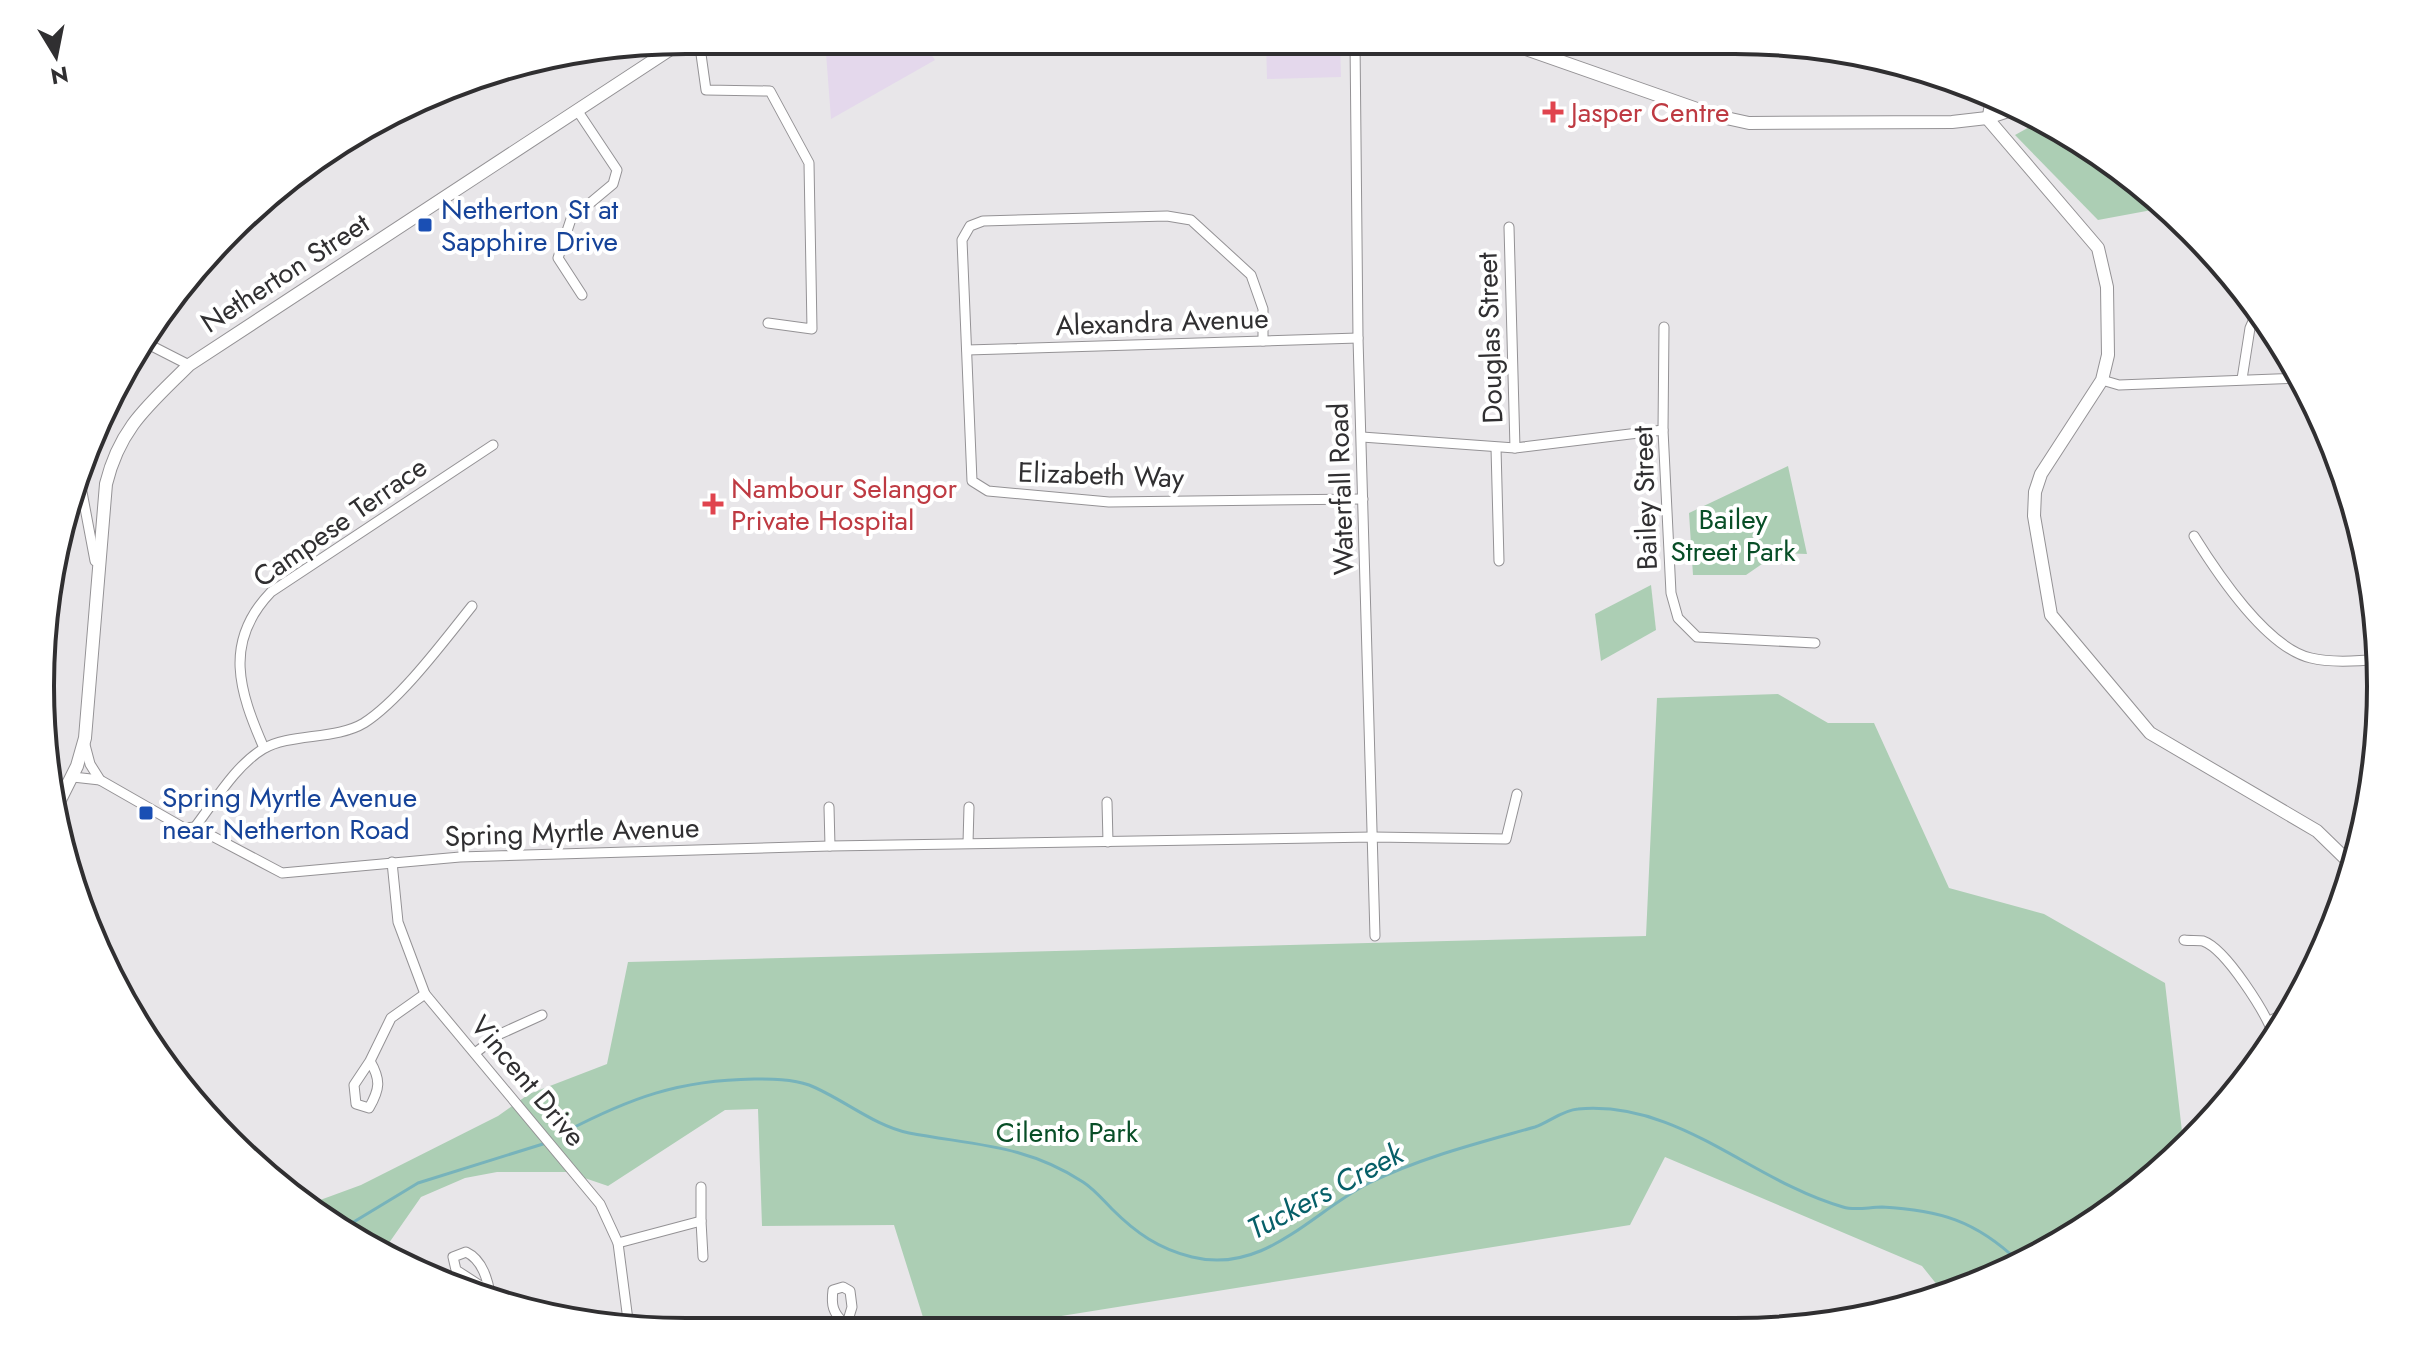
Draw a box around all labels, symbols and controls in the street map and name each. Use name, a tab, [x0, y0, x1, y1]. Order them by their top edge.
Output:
north arrow	[16, 16, 96, 96]
text: N	[48, 58, 71, 93]
place label: Jasper Centre	[1567, 92, 1729, 133]
marker: Jasper Centre	[1542, 101, 1564, 123]
place label: Netherton St at Sapphire Drive	[441, 189, 619, 262]
street label: Netherton Street	[193, 203, 378, 343]
marker: Netherton St at Sapphire Drive	[416, 216, 434, 234]
street label: Douglas Street	[1467, 251, 1513, 424]
street label: Alexandra Avenue	[1055, 298, 1269, 346]
street label: Waterfall Road	[1318, 402, 1364, 576]
street label: Bailey Street	[1622, 425, 1668, 571]
street label: Campese Terrace	[245, 447, 435, 597]
street label: Elizabeth Way	[1017, 452, 1185, 498]
place label: Nambour Selangor Private Hospital	[731, 468, 958, 541]
marker: Nambour Selangor Private Hospital	[702, 493, 724, 515]
park label: Bailey Street Park	[1670, 499, 1796, 572]
place label: Spring Myrtle Avenue near Netherton Road	[162, 777, 417, 850]
marker: Spring Myrtle Avenue near Netherton Road	[137, 804, 155, 822]
street label: Spring Myrtle Avenue	[444, 807, 700, 857]
street label: Vincent Drive	[461, 1006, 595, 1156]
park label: Cilento Park	[996, 1112, 1139, 1153]
water label: Tuckers Creek	[1240, 1131, 1412, 1250]

